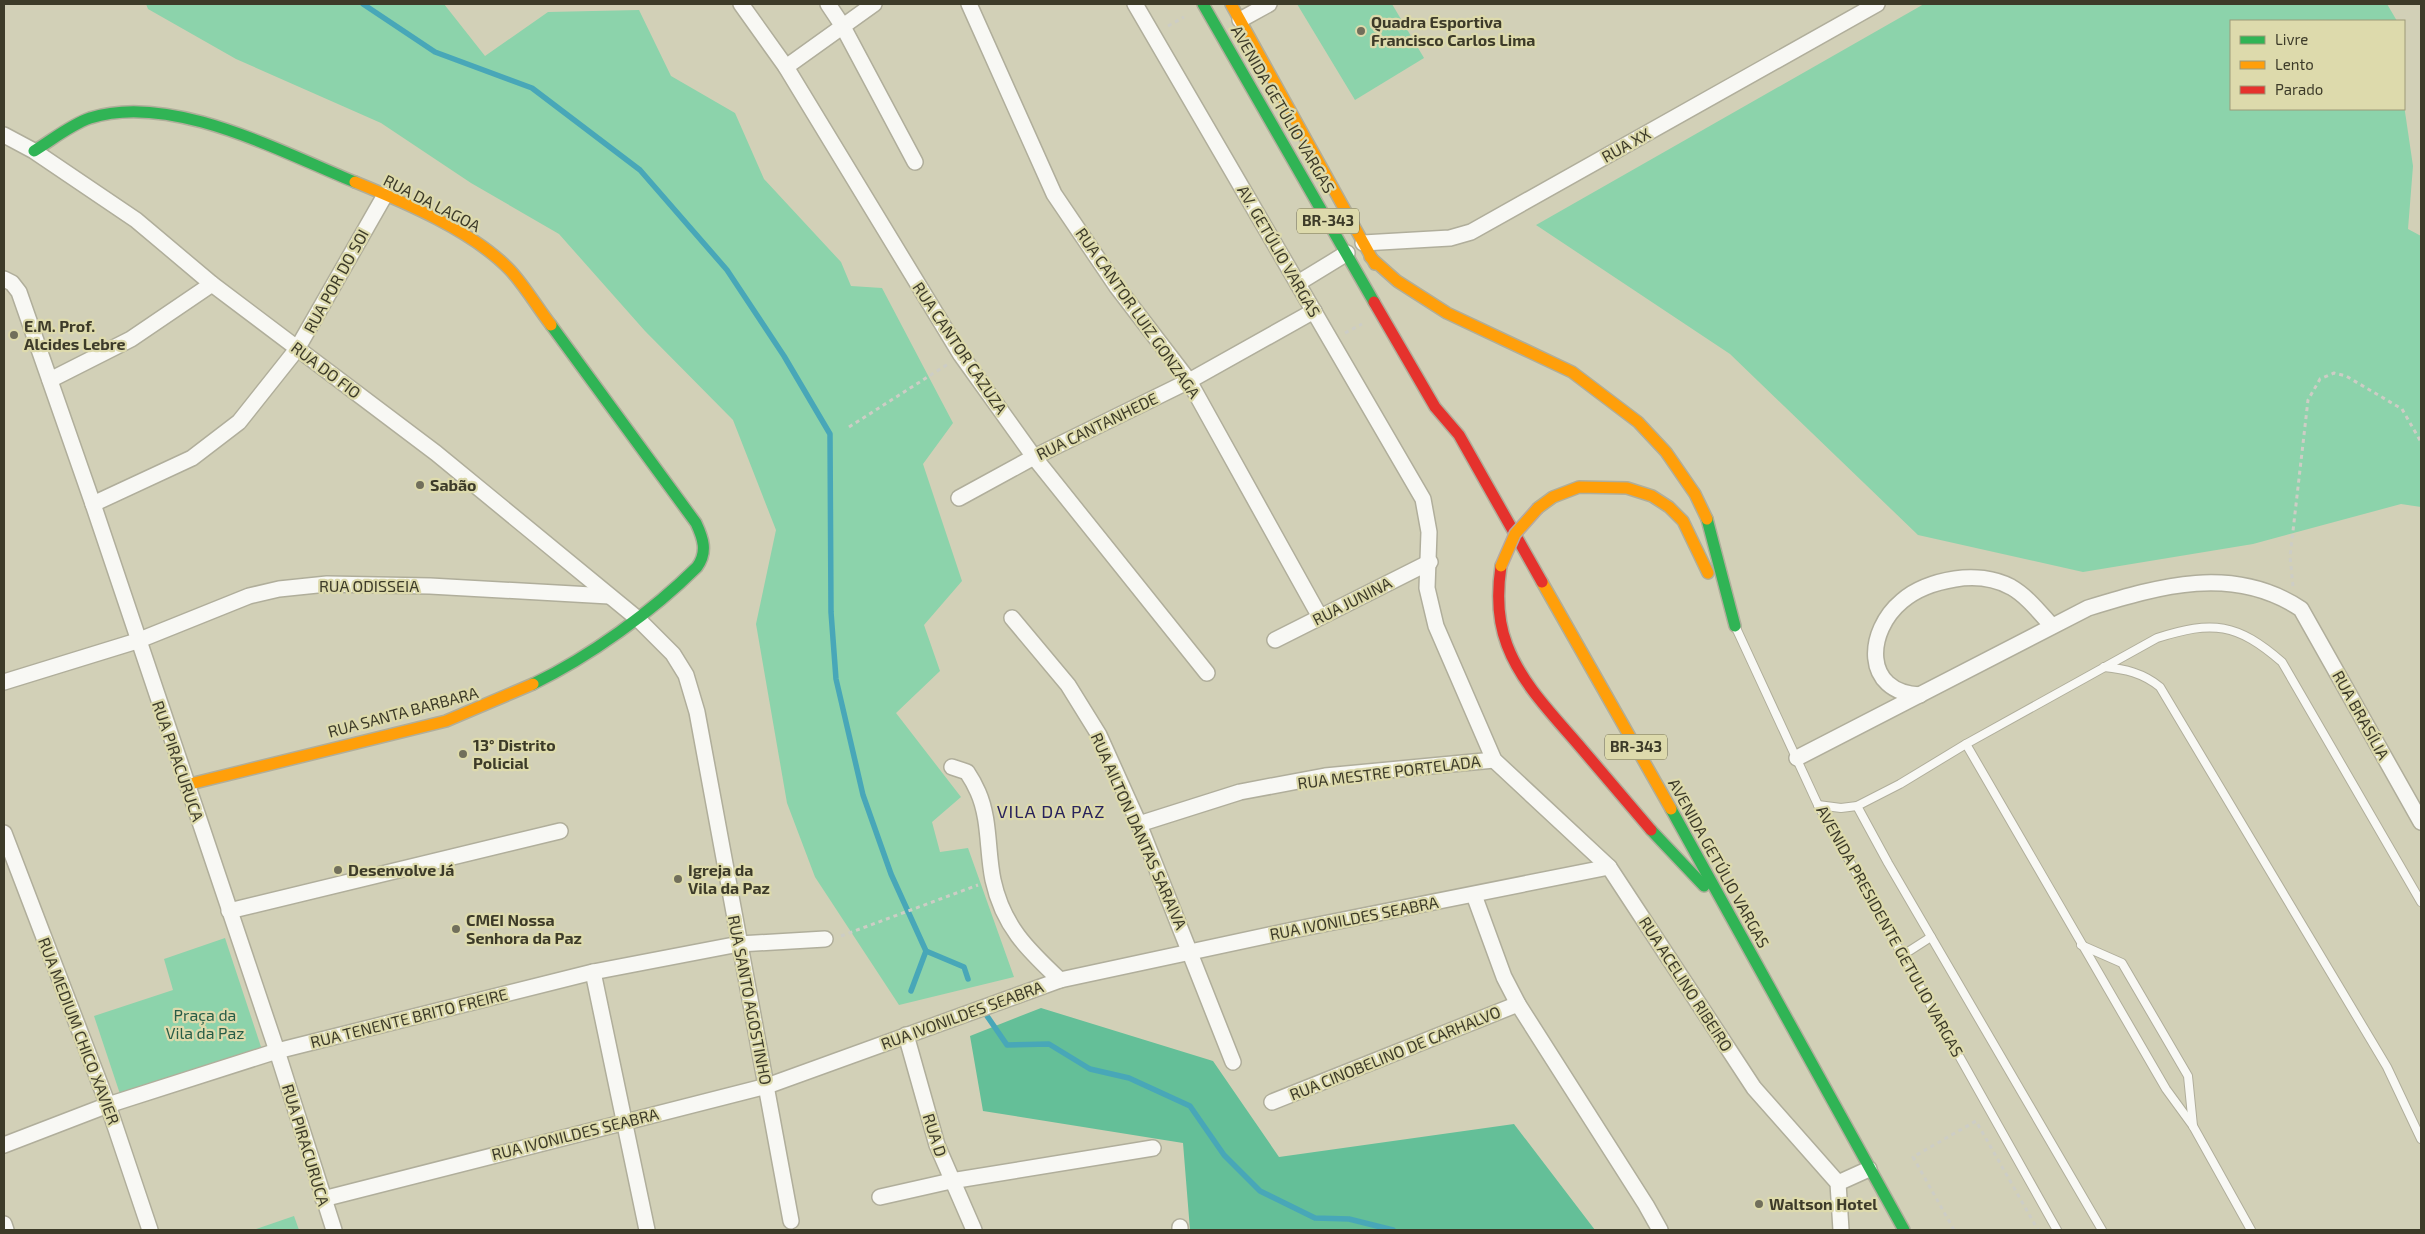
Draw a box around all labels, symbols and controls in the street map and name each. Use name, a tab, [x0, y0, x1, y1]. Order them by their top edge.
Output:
place label: Quadra Esportiva Francisco Carlos Lima	[1371, 12, 1535, 49]
legend	[2230, 20, 2405, 110]
street label: AVENIDA GETÚLIO VARGAS	[1228, 21, 1339, 196]
marker: Quadra Esportiva Francisco Carlos Lima	[1355, 25, 1367, 37]
text: Livre	[2275, 30, 2308, 48]
text: Lento	[2275, 55, 2314, 73]
text: Parado	[2275, 80, 2323, 98]
street label: RUA XX	[1598, 123, 1654, 166]
street label: RUA DA LAGOA	[381, 170, 484, 235]
street label: AV. GETÚLIO VARGAS	[1234, 182, 1325, 320]
road number: BR-343	[1297, 208, 1359, 234]
street label: RUA CANTOR LUIZ GONZAGA	[1072, 224, 1205, 402]
street label: RUA POR DO SOI	[299, 225, 372, 336]
street label: RUA CANTOR CAZUZA	[909, 278, 1012, 417]
place label: E.M. Prof. Alcides Lebre	[24, 316, 126, 353]
marker: E.M. Prof. Alcides Lebre	[8, 329, 20, 341]
street label: RUA DO FIO	[288, 337, 365, 402]
street label: RUA CANTANHEDE	[1033, 388, 1161, 463]
place label: Sabão	[430, 475, 477, 494]
marker: Sabão	[414, 479, 426, 491]
street label: RUA JUNINA	[1309, 573, 1394, 629]
street label: RUA ODISSEIA	[319, 576, 419, 595]
street label: RUA BRASÍLIA	[2329, 667, 2394, 763]
street label: RUA SANTA BARBARA	[326, 682, 480, 741]
street label: RUA PIRACURUCA	[149, 698, 208, 824]
street label: RUA AILTON DANTAS SARAIVA	[1087, 729, 1192, 932]
road number: BR-343	[1605, 734, 1667, 760]
place label: 13° Distrito Policial	[473, 735, 556, 772]
marker: 13° Distrito Policial	[457, 748, 469, 760]
street label: RUA MESTRE PORTELADA	[1296, 751, 1481, 792]
street label: AVENIDA GETÚLIO VARGAS	[1665, 775, 1774, 951]
district label: VILA DA PAZ	[997, 800, 1105, 822]
street label: AVENIDA PRESIDENTE GETULIO VARGAS	[1813, 802, 1968, 1060]
place label: Desenvolve Já	[348, 860, 454, 879]
place label: Igreja da Vila da Paz	[688, 860, 770, 897]
marker: Desenvolve Já	[332, 864, 344, 876]
marker: Igreja da Vila da Paz	[672, 873, 684, 885]
street label: RUA IVONILDES SEABRA	[1268, 892, 1440, 943]
place label: CMEI Nossa Senhora da Paz	[466, 910, 582, 947]
street label: RUA SANTO AGOSTINHO	[725, 913, 776, 1086]
street label: RUA ACELINO RIBEIRO	[1636, 913, 1737, 1055]
marker: CMEI Nossa Senhora da Paz	[450, 923, 462, 935]
street label: RUA MEDIUM CHICO XAVIER	[35, 935, 124, 1127]
street label: RUA IVONILDES SEABRA	[878, 976, 1046, 1053]
street label: RUA TENENTE BRITO FREIRE	[308, 984, 510, 1051]
street label: RUA CINOBELINO DE CARHALVO	[1287, 1001, 1503, 1104]
park label: Praça da Vila da Paz	[166, 1005, 244, 1042]
street label: RUA PIRACURUCA	[279, 1082, 334, 1208]
street label: RUA IVONILDES SEABRA	[489, 1104, 660, 1163]
street label: RUA D	[920, 1111, 951, 1159]
place label: Waltson Hotel	[1769, 1194, 1878, 1213]
marker: Waltson Hotel	[1753, 1198, 1765, 1210]

